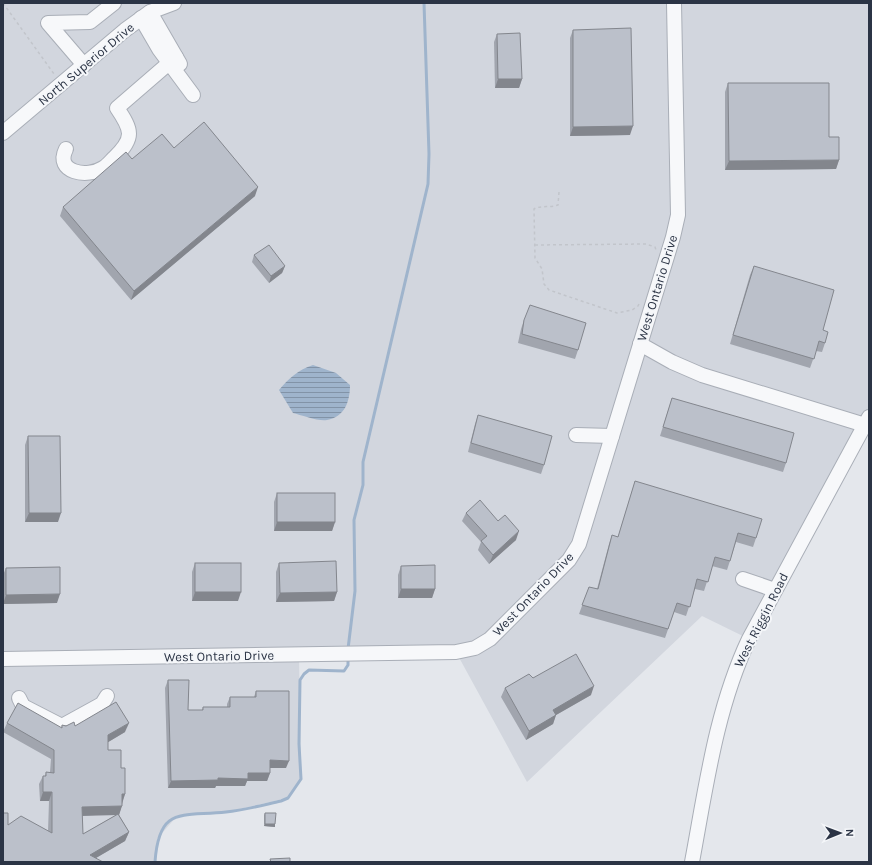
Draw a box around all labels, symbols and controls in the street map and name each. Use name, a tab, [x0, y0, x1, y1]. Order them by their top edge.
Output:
street label: North Superior Drive	[35, 19, 137, 108]
street label: West Ontario Drive	[634, 233, 680, 343]
street label: West Ontario Drive	[489, 549, 577, 639]
street label: West Riggin Road	[731, 570, 791, 670]
street label: West Ontario Drive	[164, 648, 274, 664]
north arrow	[820, 813, 860, 853]
text: N	[843, 829, 856, 837]

